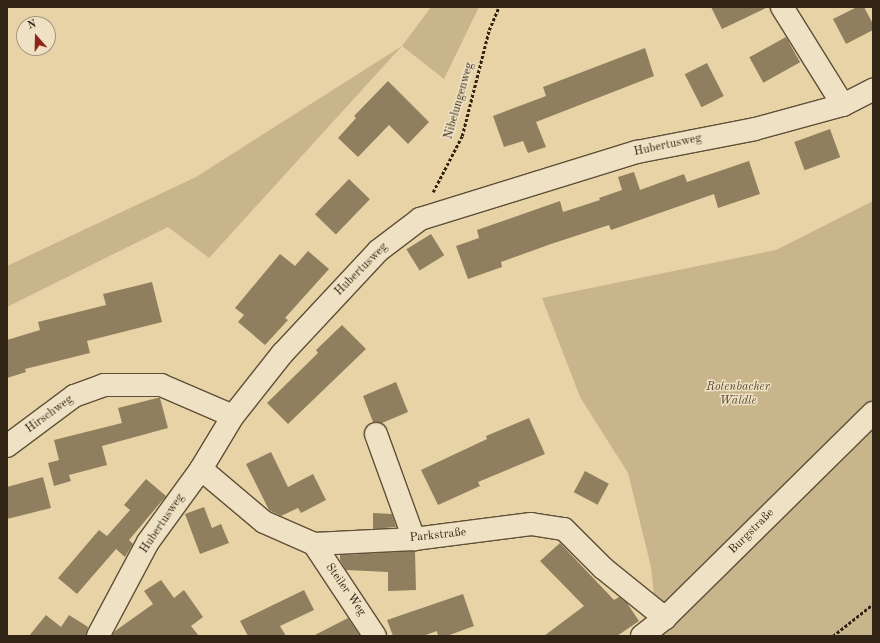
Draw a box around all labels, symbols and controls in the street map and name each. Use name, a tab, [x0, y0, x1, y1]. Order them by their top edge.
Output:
north arrow	[16, 16, 56, 56]
text: N	[26, 19, 38, 32]
street label: Nibelungenweg	[442, 61, 478, 141]
street label: Hubertusweg	[633, 132, 703, 160]
street label: Hubertusweg	[333, 241, 391, 299]
park label: Rotenbacher Wäldle	[706, 381, 770, 409]
street label: Hirschweg	[23, 393, 77, 437]
street label: Hubertusweg	[138, 491, 188, 557]
street label: Burgstraße	[726, 506, 778, 558]
street label: Parkstraße	[409, 526, 467, 546]
street label: Steiler Weg	[322, 561, 368, 619]

